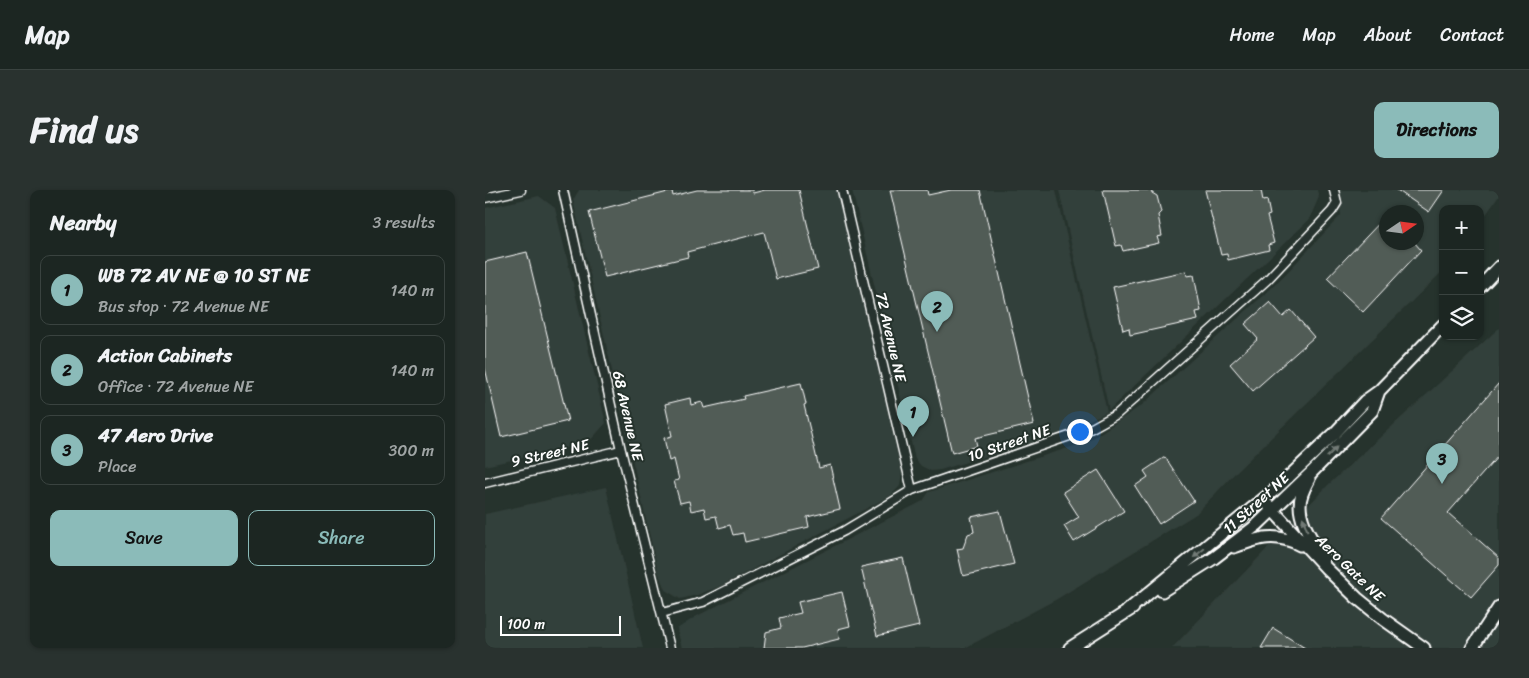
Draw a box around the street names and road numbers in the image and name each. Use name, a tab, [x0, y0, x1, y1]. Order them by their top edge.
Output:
street label: 72 Avenue NE	[868, 289, 914, 386]
street label: 68 Avenue NE	[605, 368, 651, 465]
street label: 10 Street NE	[964, 416, 1055, 469]
street label: 9 Street NE	[508, 431, 593, 475]
street label: 11 Street NE	[1216, 464, 1297, 540]
street label: Aero Gate NE	[1308, 527, 1392, 609]

